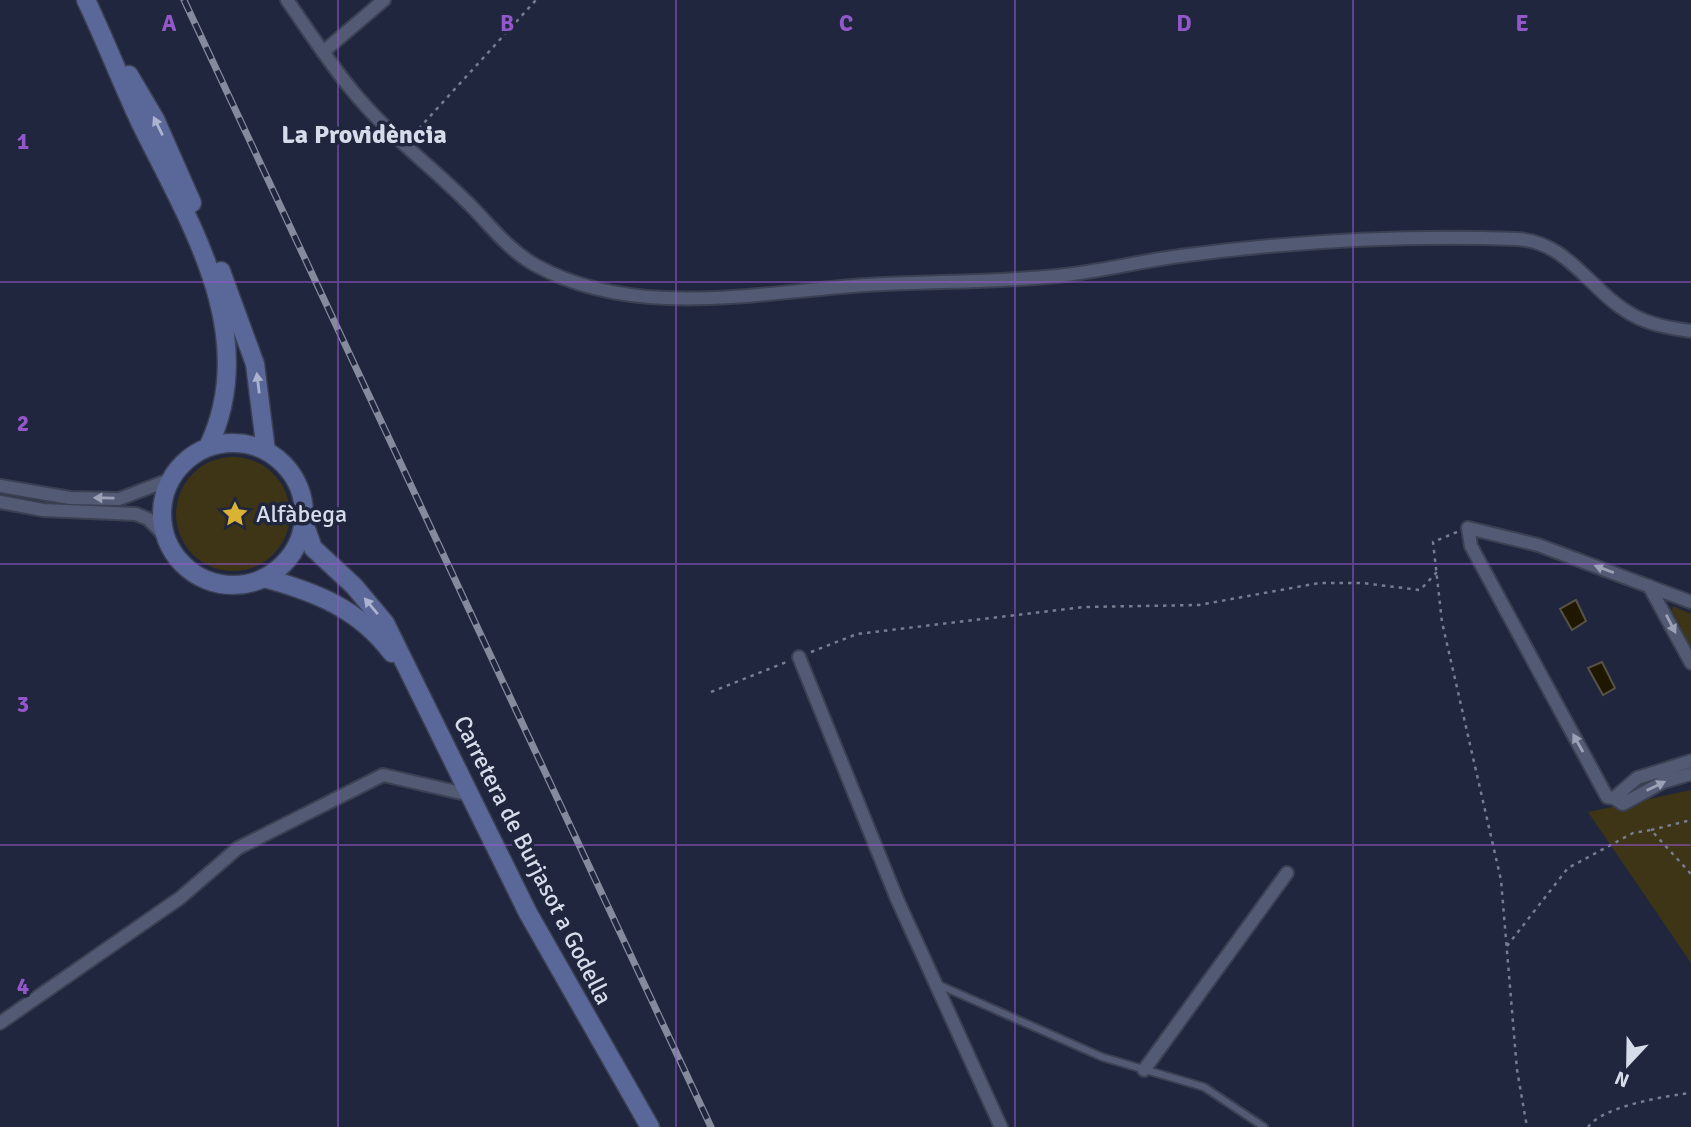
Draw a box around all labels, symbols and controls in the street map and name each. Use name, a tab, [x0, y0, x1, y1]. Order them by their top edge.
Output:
text: A	[162, 9, 177, 38]
text: B	[500, 9, 514, 38]
text: C	[839, 9, 853, 38]
text: D	[1176, 9, 1192, 38]
text: E	[1515, 9, 1529, 38]
one-way arrow	[153, 116, 164, 136]
district label: La Providència	[281, 119, 447, 151]
text: 1	[17, 127, 29, 156]
one-way arrow	[252, 372, 263, 394]
text: 2	[17, 409, 29, 438]
one-way arrow	[93, 493, 115, 504]
place icon: Alfàbega	[220, 499, 250, 529]
place label: Alfàbega	[256, 499, 347, 529]
one-way arrow	[1594, 564, 1615, 575]
one-way arrow	[364, 598, 379, 615]
one-way arrow	[1665, 614, 1677, 634]
text: 3	[17, 690, 29, 719]
street label: Carretera de Burjasot a Godella	[447, 710, 619, 1010]
one-way arrow	[1572, 734, 1584, 753]
one-way arrow	[1646, 781, 1666, 792]
text: 4	[17, 972, 29, 1001]
north arrow	[1593, 1029, 1663, 1099]
text: N	[1611, 1065, 1633, 1092]

